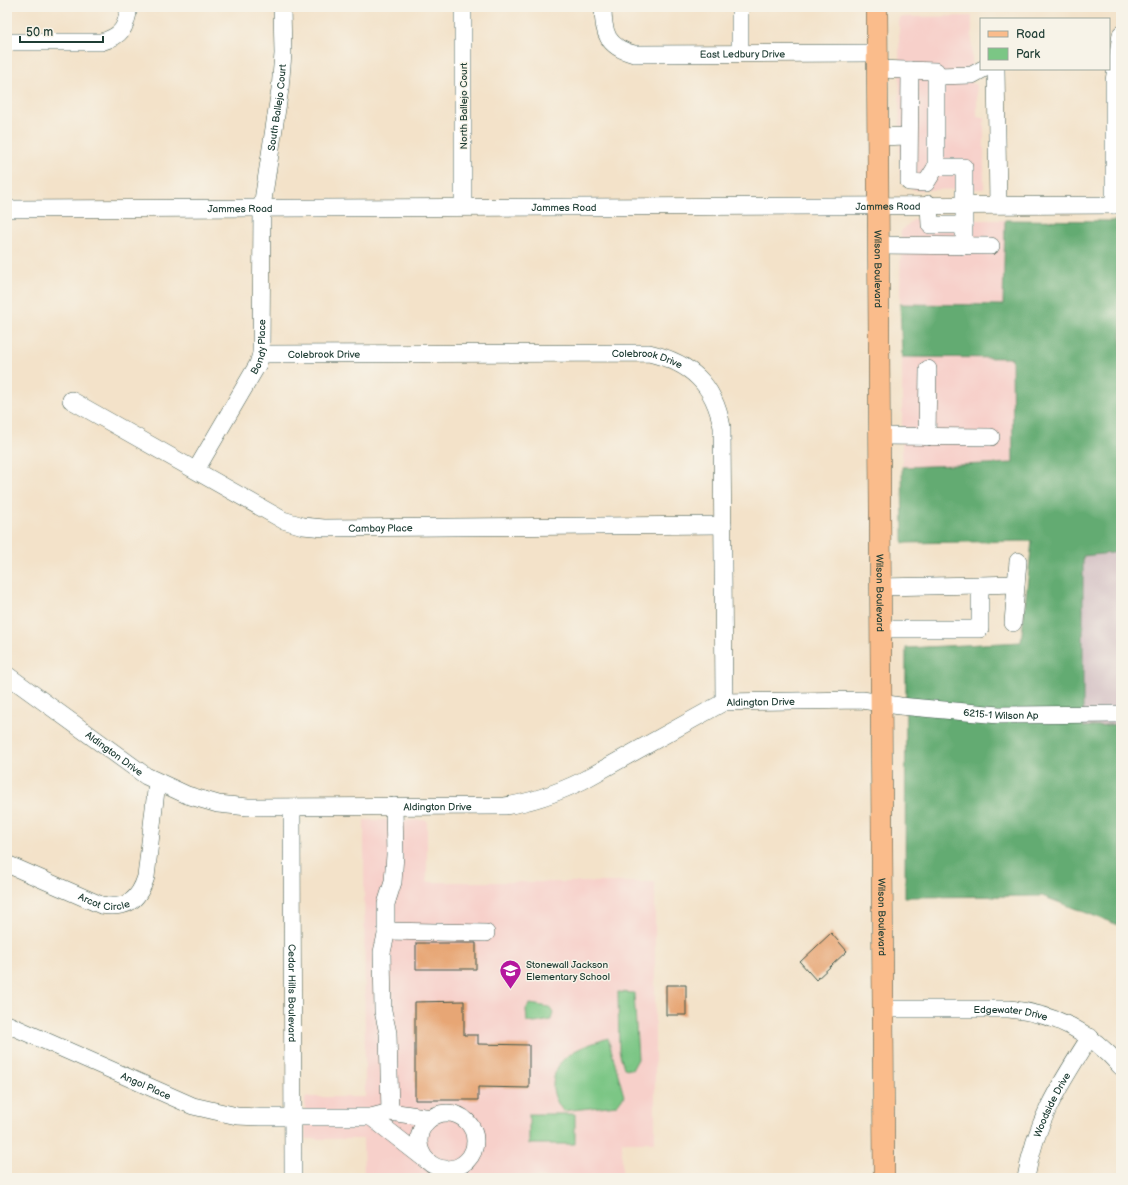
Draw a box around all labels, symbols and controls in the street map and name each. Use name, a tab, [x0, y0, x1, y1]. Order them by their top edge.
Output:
scale bar	[20, 18, 103, 44]
legend	[980, 18, 1110, 70]
text: 50 m	[26, 25, 53, 40]
text: Road	[1016, 27, 1045, 42]
text: Park	[1016, 47, 1040, 62]
street label: East Ledbury Drive	[700, 48, 785, 61]
street label: North Ballejo Court	[458, 63, 470, 149]
street label: South Ballejo Court	[266, 64, 289, 152]
street label: Jammes Road	[855, 201, 921, 213]
street label: Jammes Road	[531, 202, 597, 214]
street label: Jammes Road	[207, 203, 273, 215]
street label: Wilson Boulevard	[871, 230, 884, 308]
street label: Bondy Place	[248, 319, 269, 377]
street label: Colebrook Drive	[612, 348, 684, 372]
street label: Colebrook Drive	[288, 349, 360, 361]
street label: Cambay Place	[348, 522, 413, 535]
street label: Wilson Boulevard	[873, 554, 886, 632]
street label: Aldington Drive	[727, 696, 795, 709]
street label: 6215-1 Wilson Ap	[963, 707, 1039, 722]
street label: Aldington Drive	[83, 729, 145, 779]
street label: Aldington Drive	[403, 801, 472, 813]
street label: Wilson Boulevard	[875, 878, 888, 956]
street label: Arcot Circle	[76, 891, 132, 913]
street label: Cedar Hills Boulevard	[285, 944, 298, 1042]
school or university icon: Stonewall Jackson Elementary School	[497, 957, 523, 990]
place label: Stonewall Jackson Elementary School	[526, 959, 610, 983]
street label: Edgewater Drive	[974, 1004, 1049, 1024]
street label: Angol Place	[119, 1070, 173, 1103]
street label: Woodside Drive	[1032, 1071, 1073, 1139]

